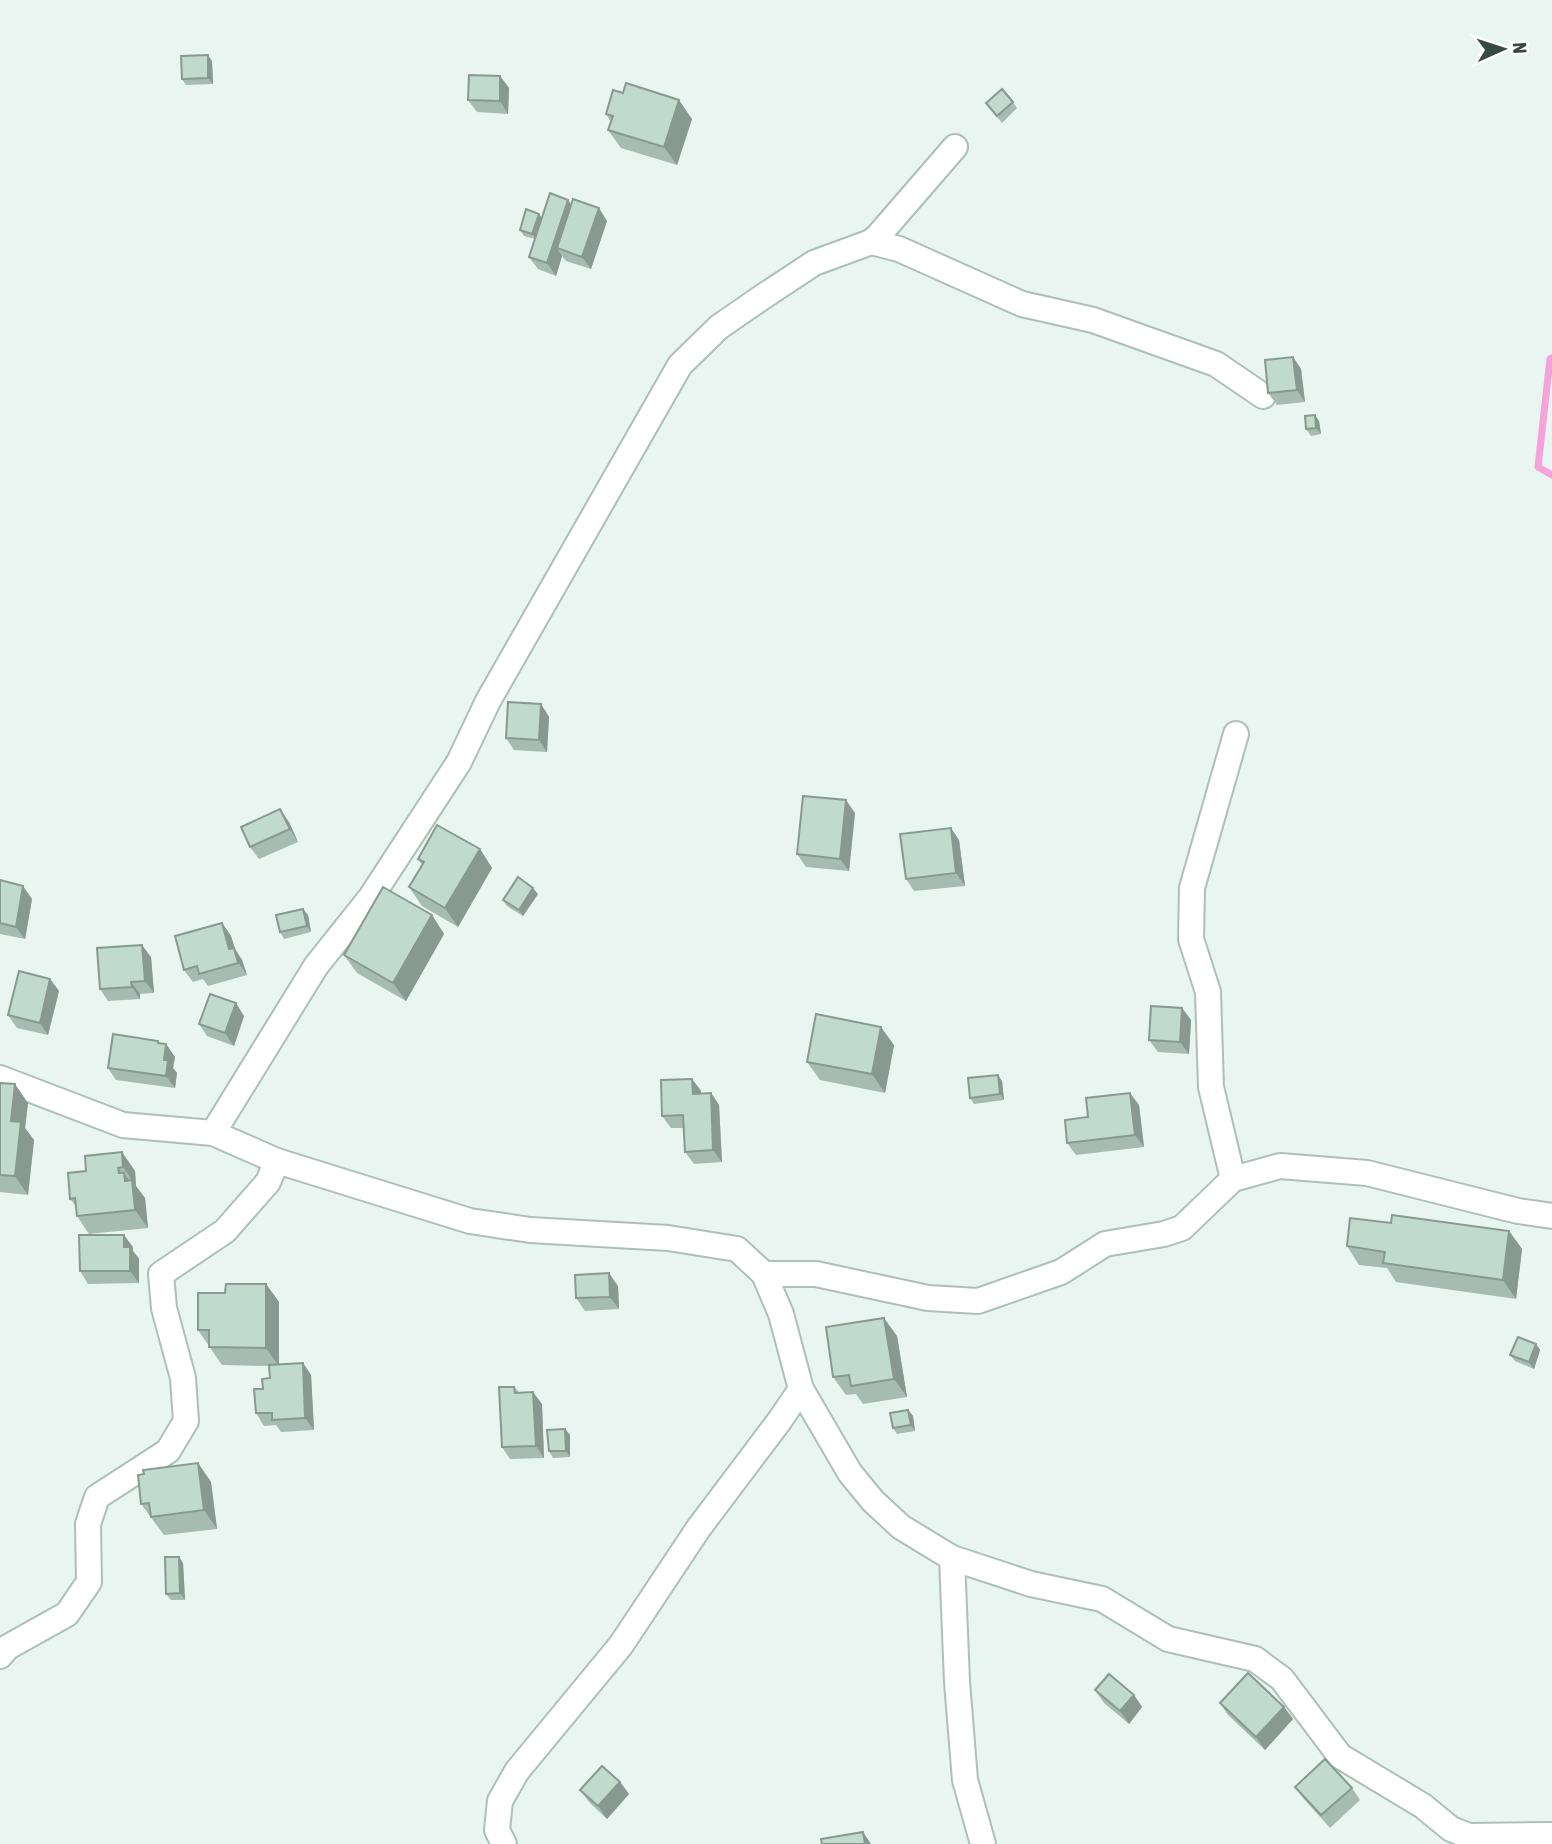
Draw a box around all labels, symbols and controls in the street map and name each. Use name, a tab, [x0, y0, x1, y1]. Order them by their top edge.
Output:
north arrow	[1468, 14, 1538, 84]
text: N	[1509, 42, 1531, 54]

